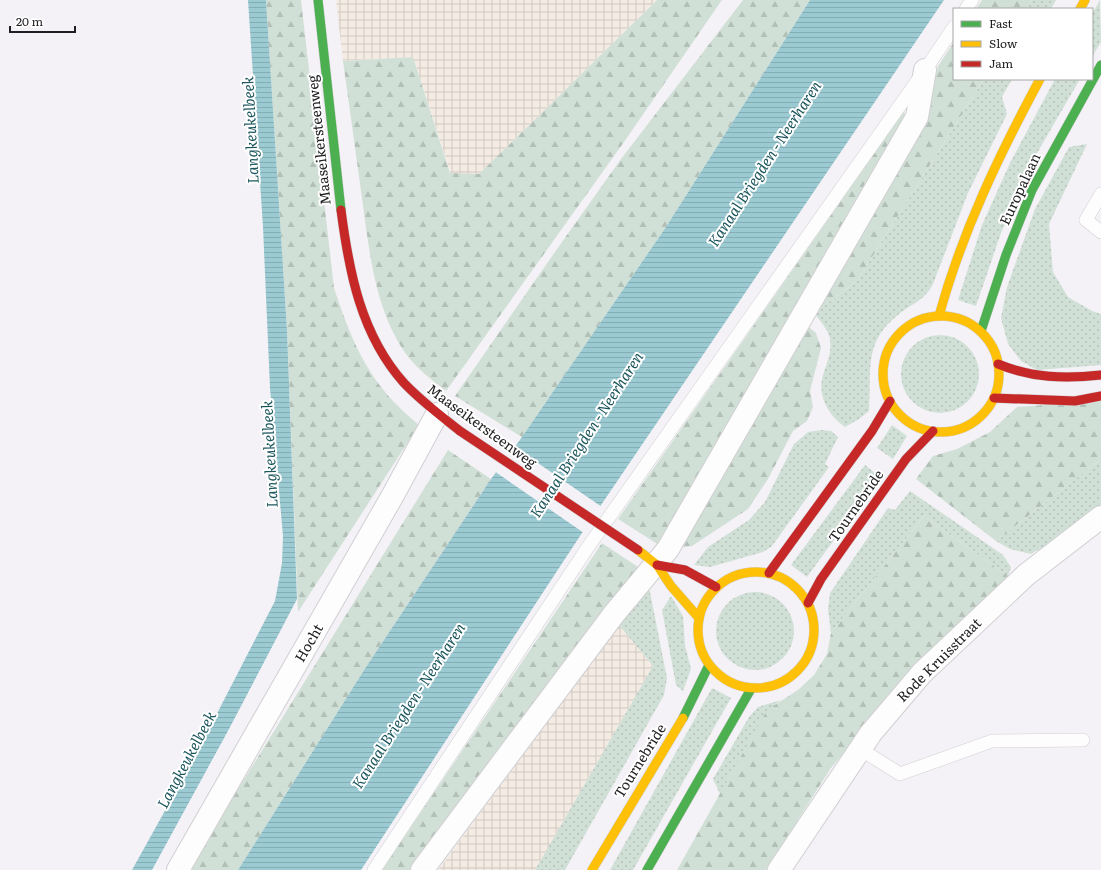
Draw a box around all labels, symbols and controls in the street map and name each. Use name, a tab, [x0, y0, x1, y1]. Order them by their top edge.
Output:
scale bar	[10, 8, 75, 34]
legend	[953, 8, 1093, 80]
text: 20 m	[16, 12, 43, 30]
text: Fast	[989, 14, 1013, 32]
text: Slow	[989, 34, 1018, 52]
text: Jam	[989, 54, 1014, 72]
street label: Maaseikersteenweg	[301, 74, 335, 206]
water label: Langkeukelbeek	[235, 75, 264, 184]
water label: Kanaal Briegden - Neerharen	[701, 76, 826, 251]
street label: Europalaan	[994, 149, 1044, 228]
water label: Kanaal Briegden - Neerharen	[523, 347, 648, 522]
street label: Maaseikersteenweg	[424, 379, 542, 472]
water label: Langkeukelbeek	[254, 399, 283, 508]
street label: Tournebride	[823, 465, 888, 546]
street label: Rode Kruisstraat	[892, 612, 985, 706]
water label: Kanaal Briegden - Neerharen	[345, 618, 470, 793]
street label: Hocht	[289, 619, 327, 665]
water label: Langkeukelbeek	[150, 706, 221, 812]
street label: Tournebride	[608, 719, 670, 802]

